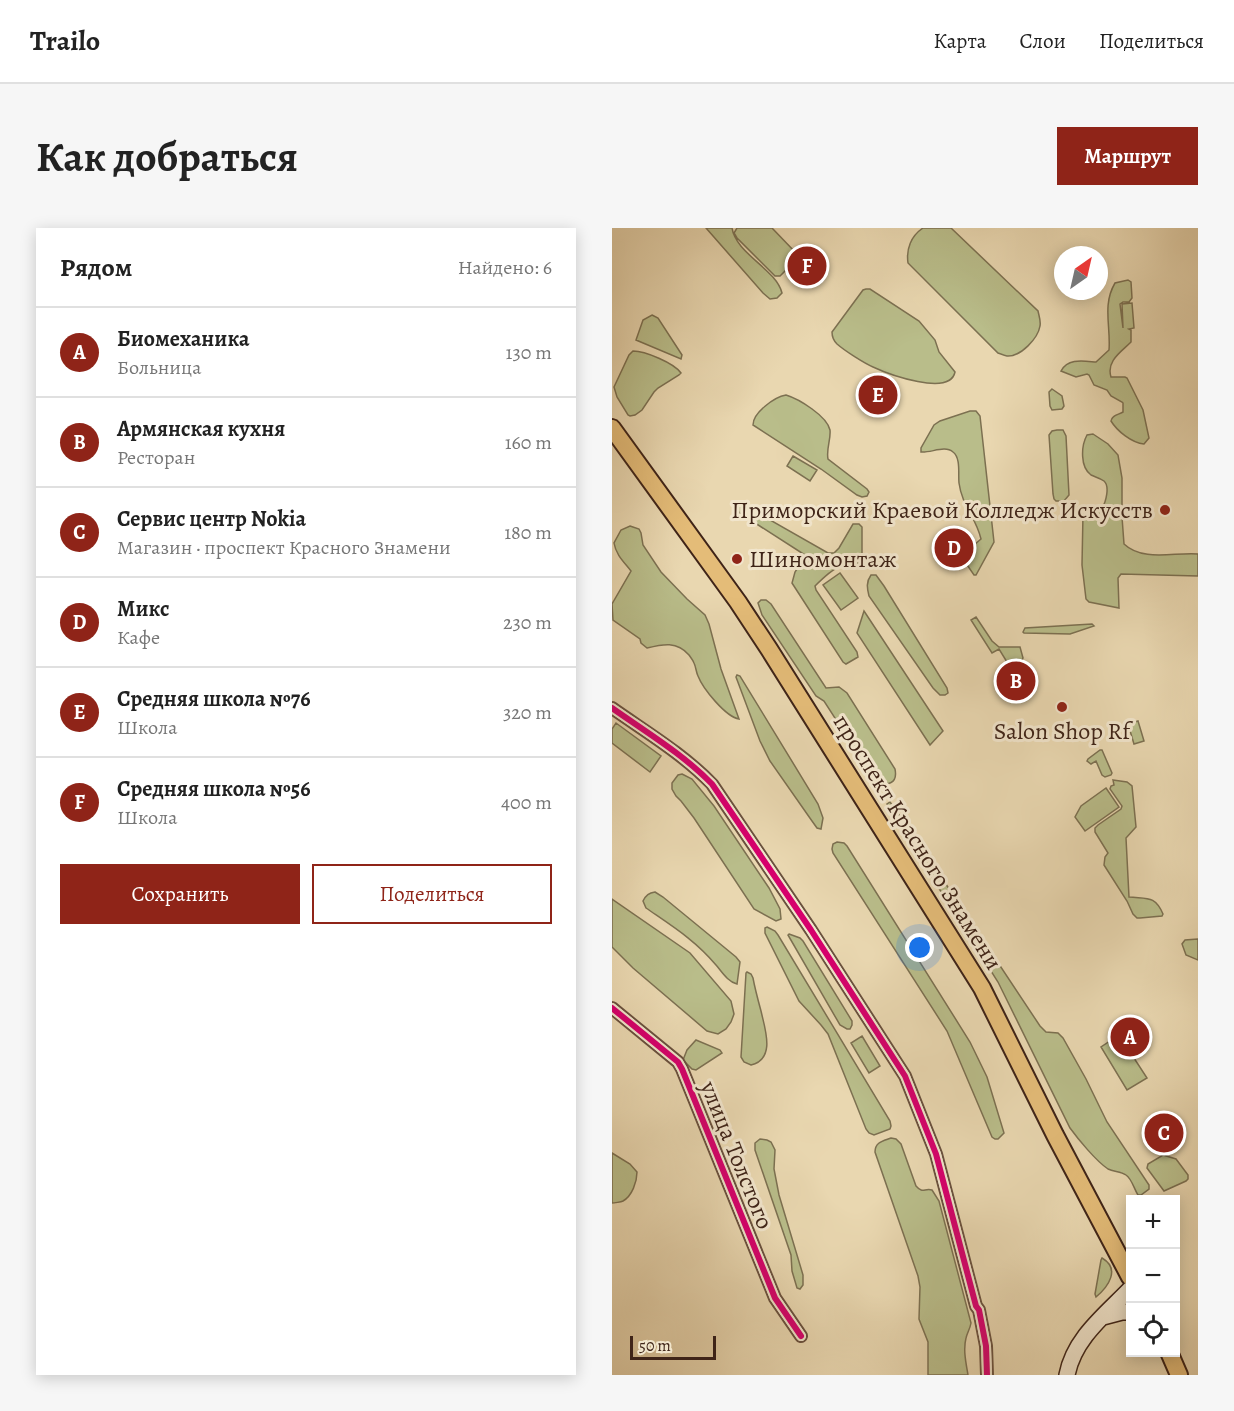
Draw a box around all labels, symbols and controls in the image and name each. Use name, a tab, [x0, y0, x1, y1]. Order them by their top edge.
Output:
text: Trailo	[30, 22, 100, 60]
text: Карта	[933, 27, 986, 55]
text: Слои	[1019, 27, 1066, 55]
text: Поделиться	[1099, 27, 1204, 55]
button: Маршрут	[1057, 127, 1198, 185]
text: Как добраться	[36, 128, 298, 185]
pin: F	[788, 243, 826, 288]
north arrow	[1054, 246, 1108, 300]
text: Рядом	[60, 250, 132, 285]
text: Найдено: 6	[458, 254, 552, 281]
text: Биомеханика	[117, 324, 249, 354]
text: A	[73, 339, 86, 366]
text: 130 m	[506, 339, 552, 366]
text: Больница	[117, 354, 201, 381]
pin: E	[858, 372, 898, 418]
text: Армянская кухня	[117, 414, 285, 444]
text: B	[73, 429, 86, 456]
text: 160 m	[505, 429, 552, 456]
text: Ресторан	[117, 444, 195, 471]
place label: Приморский Краевой Колледж Искусств	[731, 494, 1153, 526]
marker: Приморский Краевой Колледж Искусств	[1158, 503, 1172, 517]
text: Сервис центр Nokia	[117, 504, 306, 534]
text: C	[73, 519, 86, 546]
text: 180 m	[504, 519, 552, 546]
pin: D	[934, 526, 974, 570]
text: Магазин · проспект Красного Знамени	[117, 534, 451, 561]
place label: Шиномонтаж	[749, 543, 896, 575]
marker: Шиномонтаж	[730, 552, 744, 566]
text: Микс	[117, 594, 169, 624]
text: D	[73, 609, 86, 636]
text: 230 m	[503, 609, 552, 636]
text: Кафе	[117, 624, 160, 651]
pin: B	[996, 658, 1036, 704]
text: Средняя школа №76	[117, 684, 310, 714]
text: E	[74, 699, 85, 726]
text: 320 m	[503, 699, 552, 726]
marker: Salon Shop Rf	[1055, 700, 1069, 714]
street label: проспект Красного Знамени	[826, 708, 1010, 976]
text: Школа	[117, 714, 177, 741]
place label: Salon Shop Rf	[994, 715, 1133, 747]
text: Средняя школа №56	[117, 774, 310, 804]
text: F	[74, 789, 85, 816]
text: 400 m	[501, 789, 552, 816]
text: Школа	[117, 804, 177, 831]
button: Сохранить	[60, 864, 300, 924]
button: Поделиться	[312, 864, 552, 924]
your location	[905, 933, 934, 962]
pin: A	[1110, 1014, 1150, 1060]
street label: улица Толстого	[692, 1075, 781, 1234]
pin: C	[1144, 1110, 1184, 1156]
map controls	[1126, 1195, 1180, 1357]
button: +	[1126, 1195, 1180, 1249]
button: −	[1126, 1249, 1180, 1303]
button: locate	[1126, 1303, 1180, 1357]
scale bar	[630, 1333, 716, 1360]
text: 50 m	[639, 1335, 671, 1357]

